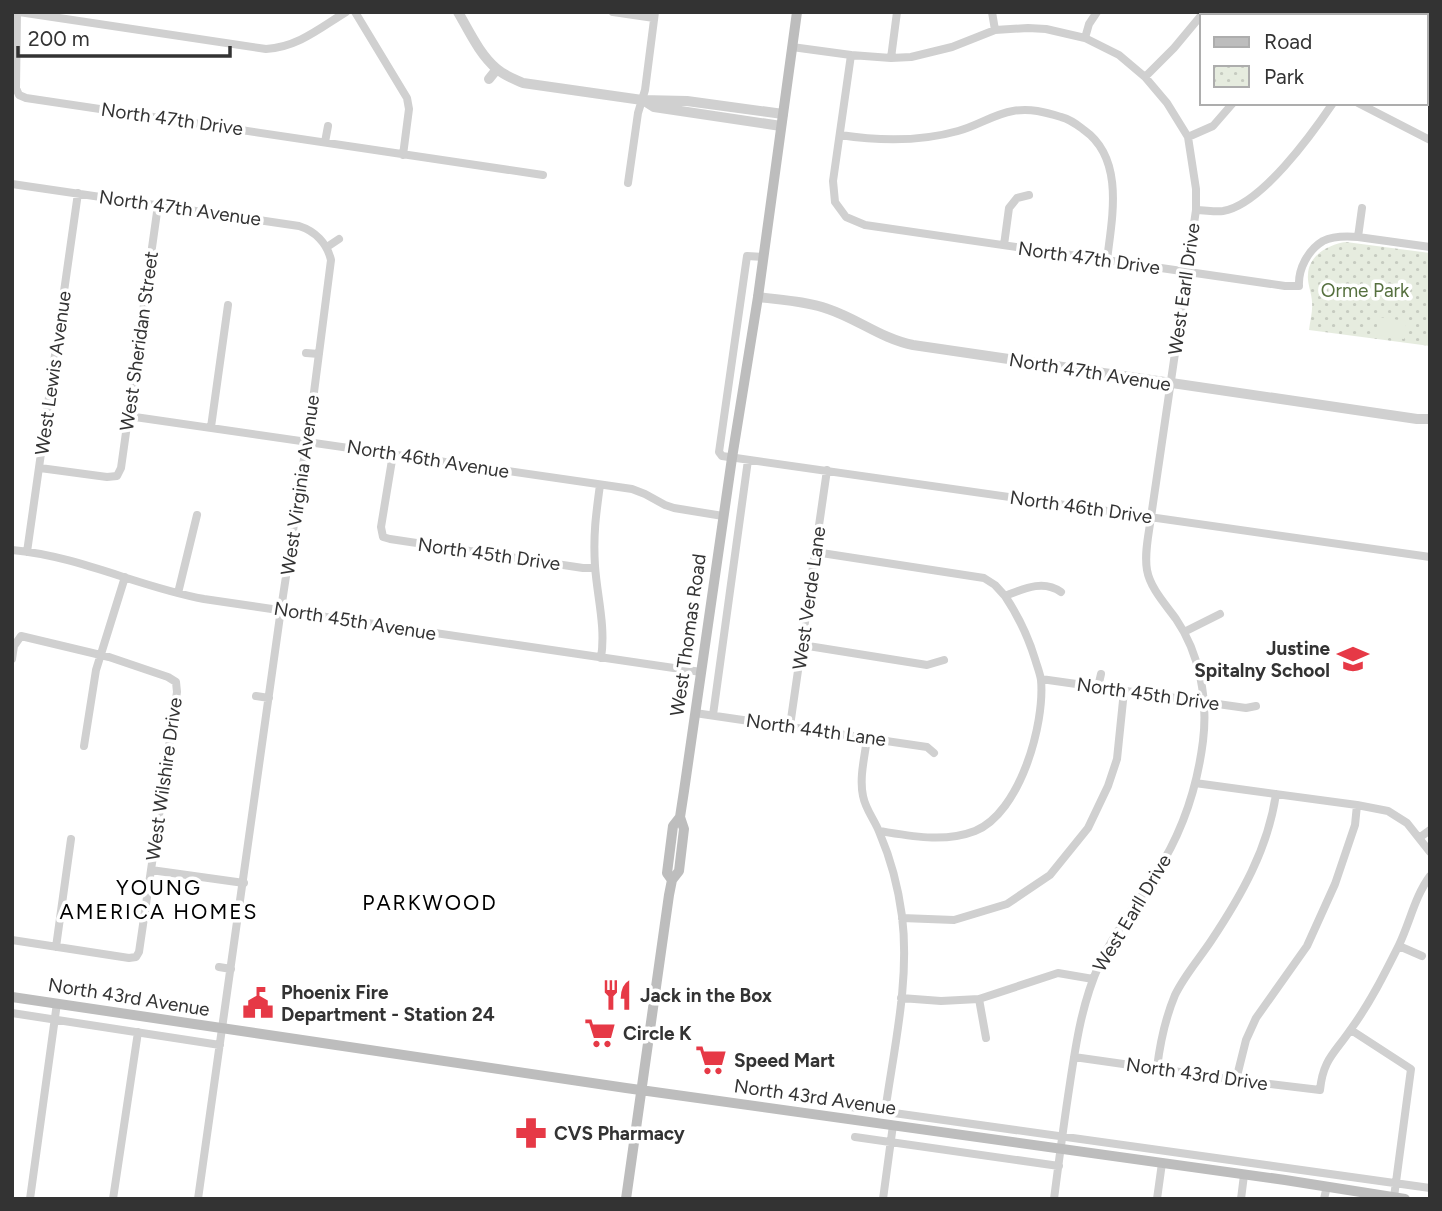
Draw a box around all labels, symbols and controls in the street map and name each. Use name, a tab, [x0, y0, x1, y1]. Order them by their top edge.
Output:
scale bar	[18, 14, 229, 58]
legend	[1200, 14, 1428, 105]
text: 200 m	[28, 26, 90, 51]
text: Road	[1264, 29, 1312, 54]
text: Park	[1264, 64, 1305, 89]
street label: North 47th Drive	[100, 98, 244, 140]
street label: North 47th Avenue	[98, 185, 262, 231]
street label: West Earll Drive	[1163, 222, 1205, 356]
street label: North 47th Drive	[1017, 237, 1161, 279]
street label: West Sheridan Street	[115, 250, 163, 432]
park label: Orme Park	[1321, 279, 1410, 302]
street label: West Lewis Avenue	[30, 289, 76, 457]
street label: North 47th Avenue	[1008, 348, 1172, 396]
street label: West Virginia Avenue	[276, 393, 324, 577]
street label: North 46th Avenue	[345, 435, 511, 483]
street label: North 46th Drive	[1008, 486, 1154, 528]
street label: West Verde Lane	[788, 525, 830, 671]
street label: North 45th Drive	[416, 533, 562, 575]
street label: West Thomas Road	[665, 552, 711, 718]
street label: North 45th Avenue	[272, 597, 438, 645]
place label: Justine Spitalny School	[1194, 637, 1330, 682]
school or university icon: Justine Spitalny School	[1336, 642, 1370, 676]
street label: North 45th Drive	[1075, 673, 1221, 715]
street label: West Wilshire Drive	[141, 696, 187, 862]
street label: North 44th Lane	[744, 709, 888, 751]
street label: West Earll Drive	[1088, 850, 1176, 976]
district label: YOUNG AMERICA HOMES	[60, 875, 258, 924]
district label: PARKWOOD	[362, 890, 498, 915]
street label: North 43rd Avenue	[47, 973, 211, 1021]
restaurant icon: Jack in the Box	[600, 978, 634, 1012]
place label: Phoenix Fire Department - Station 24	[281, 981, 495, 1026]
place label: Jack in the Box	[640, 984, 772, 1007]
public building icon: Phoenix Fire Department - Station 24	[241, 986, 275, 1020]
supermarket icon: Circle K	[583, 1016, 617, 1050]
place label: Circle K	[623, 1022, 692, 1045]
supermarket icon: Speed Mart	[694, 1043, 728, 1077]
place label: Speed Mart	[734, 1049, 835, 1072]
street label: North 43rd Drive	[1125, 1053, 1269, 1095]
street label: North 43rd Avenue	[733, 1074, 897, 1120]
pharmacy icon: CVS Pharmacy	[514, 1116, 548, 1150]
place label: CVS Pharmacy	[554, 1122, 685, 1145]

